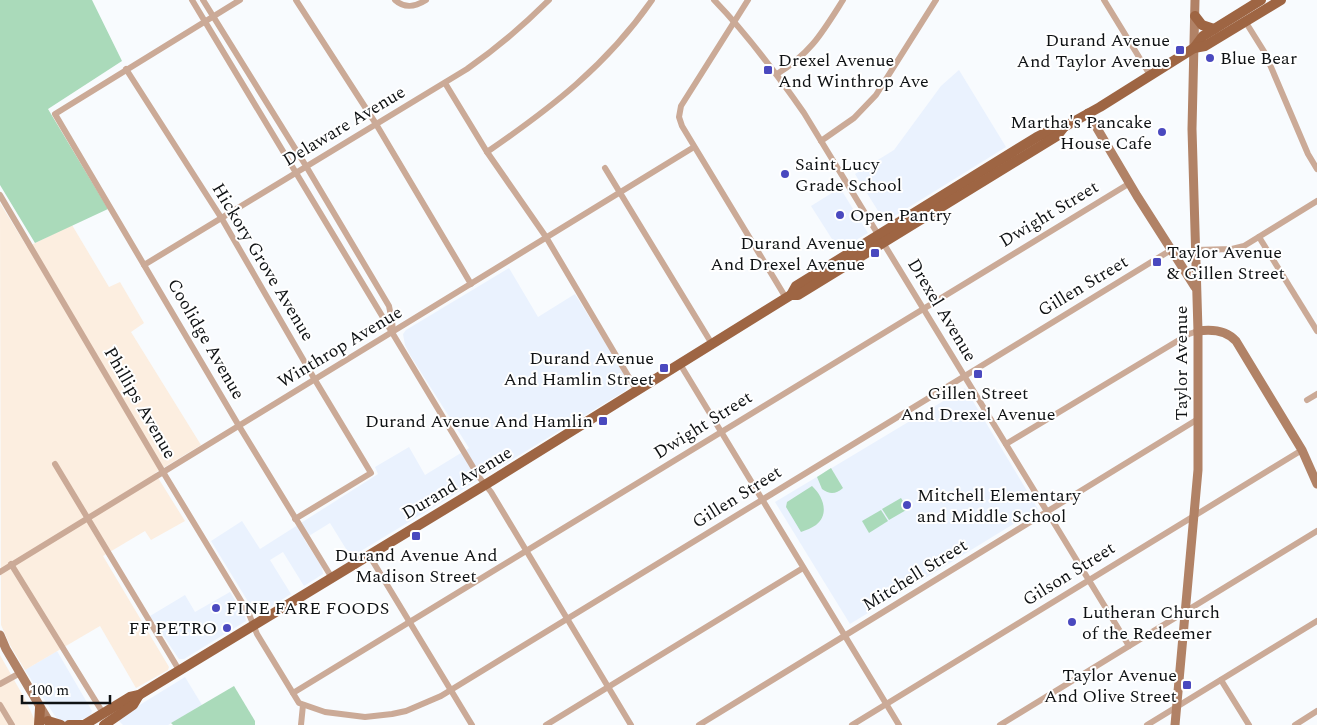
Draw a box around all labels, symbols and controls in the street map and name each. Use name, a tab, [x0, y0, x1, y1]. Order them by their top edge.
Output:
place label: Durand Avenue And Taylor Avenue	[1017, 27, 1170, 75]
marker: Durand Avenue And Taylor Avenue	[1174, 44, 1186, 56]
place label: Blue Bear	[1220, 45, 1297, 72]
place label: Drexel Avenue And Winthrop Ave	[778, 47, 929, 95]
marker: Blue Bear	[1204, 52, 1216, 64]
marker: Drexel Avenue And Winthrop Ave	[762, 64, 774, 76]
street label: Delaware Avenue	[278, 79, 410, 173]
place label: Martha's Pancake House Cafe	[1010, 109, 1152, 157]
marker: Martha's Pancake House Cafe	[1156, 126, 1168, 138]
place label: Saint Lucy Grade School	[795, 151, 902, 199]
marker: Saint Lucy Grade School	[779, 168, 791, 180]
street label: Dwight Street	[994, 174, 1104, 254]
street label: Hickory Grove Avenue	[205, 178, 321, 346]
place label: Open Pantry	[850, 202, 953, 229]
marker: Open Pantry	[834, 209, 846, 221]
place label: Durand Avenue And Drexel Avenue	[710, 230, 865, 278]
place label: Taylor Avenue & Gillen Street	[1167, 239, 1285, 287]
marker: Durand Avenue And Drexel Avenue	[869, 247, 881, 259]
street label: Gillen Street	[1033, 248, 1133, 324]
street label: Drexel Avenue	[900, 253, 984, 367]
marker: Taylor Avenue & Gillen Street	[1151, 256, 1163, 268]
street label: Coolidge Avenue	[160, 273, 252, 405]
street label: Winthrop Avenue	[272, 299, 408, 395]
street label: Taylor Avenue	[1168, 306, 1195, 420]
street label: Phillips Avenue	[97, 342, 183, 464]
place label: Durand Avenue And Hamlin Street	[503, 345, 654, 393]
marker: Durand Avenue And Hamlin Street	[658, 362, 670, 374]
marker: Gillen Street And Drexel Avenue	[972, 368, 984, 380]
place label: Gillen Street And Drexel Avenue	[901, 380, 1055, 428]
street label: Dwight Street	[648, 384, 758, 466]
place label: Durand Avenue And Hamlin	[365, 408, 593, 435]
marker: Durand Avenue And Hamlin	[597, 415, 609, 427]
street label: Durand Avenue	[397, 439, 517, 527]
street label: Gillen Street	[687, 459, 787, 535]
place label: Mitchell Elementary and Middle School	[917, 482, 1082, 530]
marker: Mitchell Elementary and Middle School	[901, 499, 913, 511]
marker: Durand Avenue And Madison Street	[410, 530, 422, 542]
street label: Mitchell Street	[857, 532, 973, 618]
street label: Gilson Street	[1018, 535, 1120, 613]
place label: Durand Avenue And Madison Street	[334, 542, 498, 590]
place label: FINE FARE FOODS	[226, 595, 389, 622]
place label: Lutheran Church of the Redeemer	[1082, 599, 1220, 647]
marker: FINE FARE FOODS	[210, 602, 222, 614]
place label: FF PETRO	[129, 615, 217, 642]
marker: Lutheran Church of the Redeemer	[1066, 616, 1078, 628]
marker: FF PETRO	[221, 622, 233, 634]
place label: Taylor Avenue And Olive Street	[1044, 662, 1177, 710]
scale bar	[22, 672, 110, 704]
text: 100 m	[30, 679, 69, 702]
marker: Taylor Avenue And Olive Street	[1181, 679, 1193, 691]

